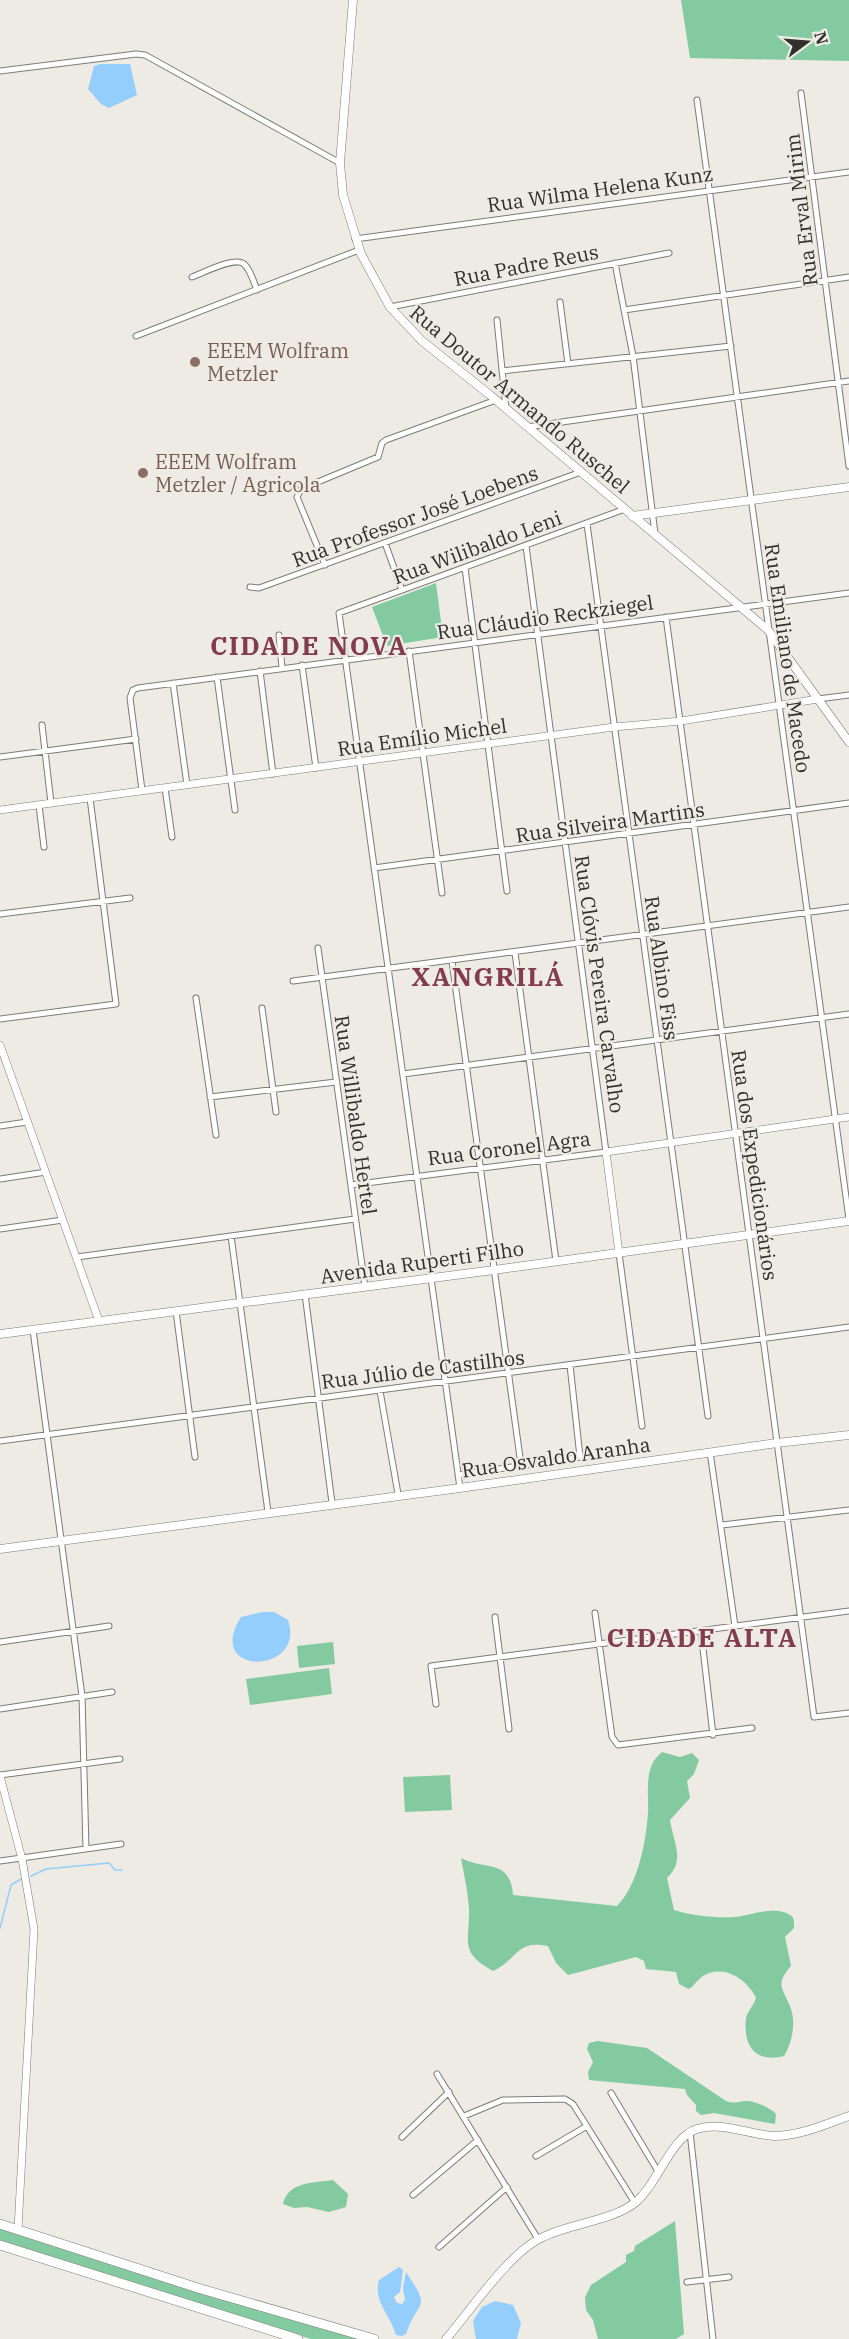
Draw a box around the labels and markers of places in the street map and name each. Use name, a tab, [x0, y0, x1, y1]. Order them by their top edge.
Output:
place label: EEEM Wolfram Metzler	[207, 337, 349, 387]
marker: EEEM Wolfram Metzler	[188, 355, 202, 369]
place label: EEEM Wolfram Metzler / Agricola	[155, 448, 321, 498]
marker: EEEM Wolfram Metzler / Agricola	[136, 466, 150, 480]

